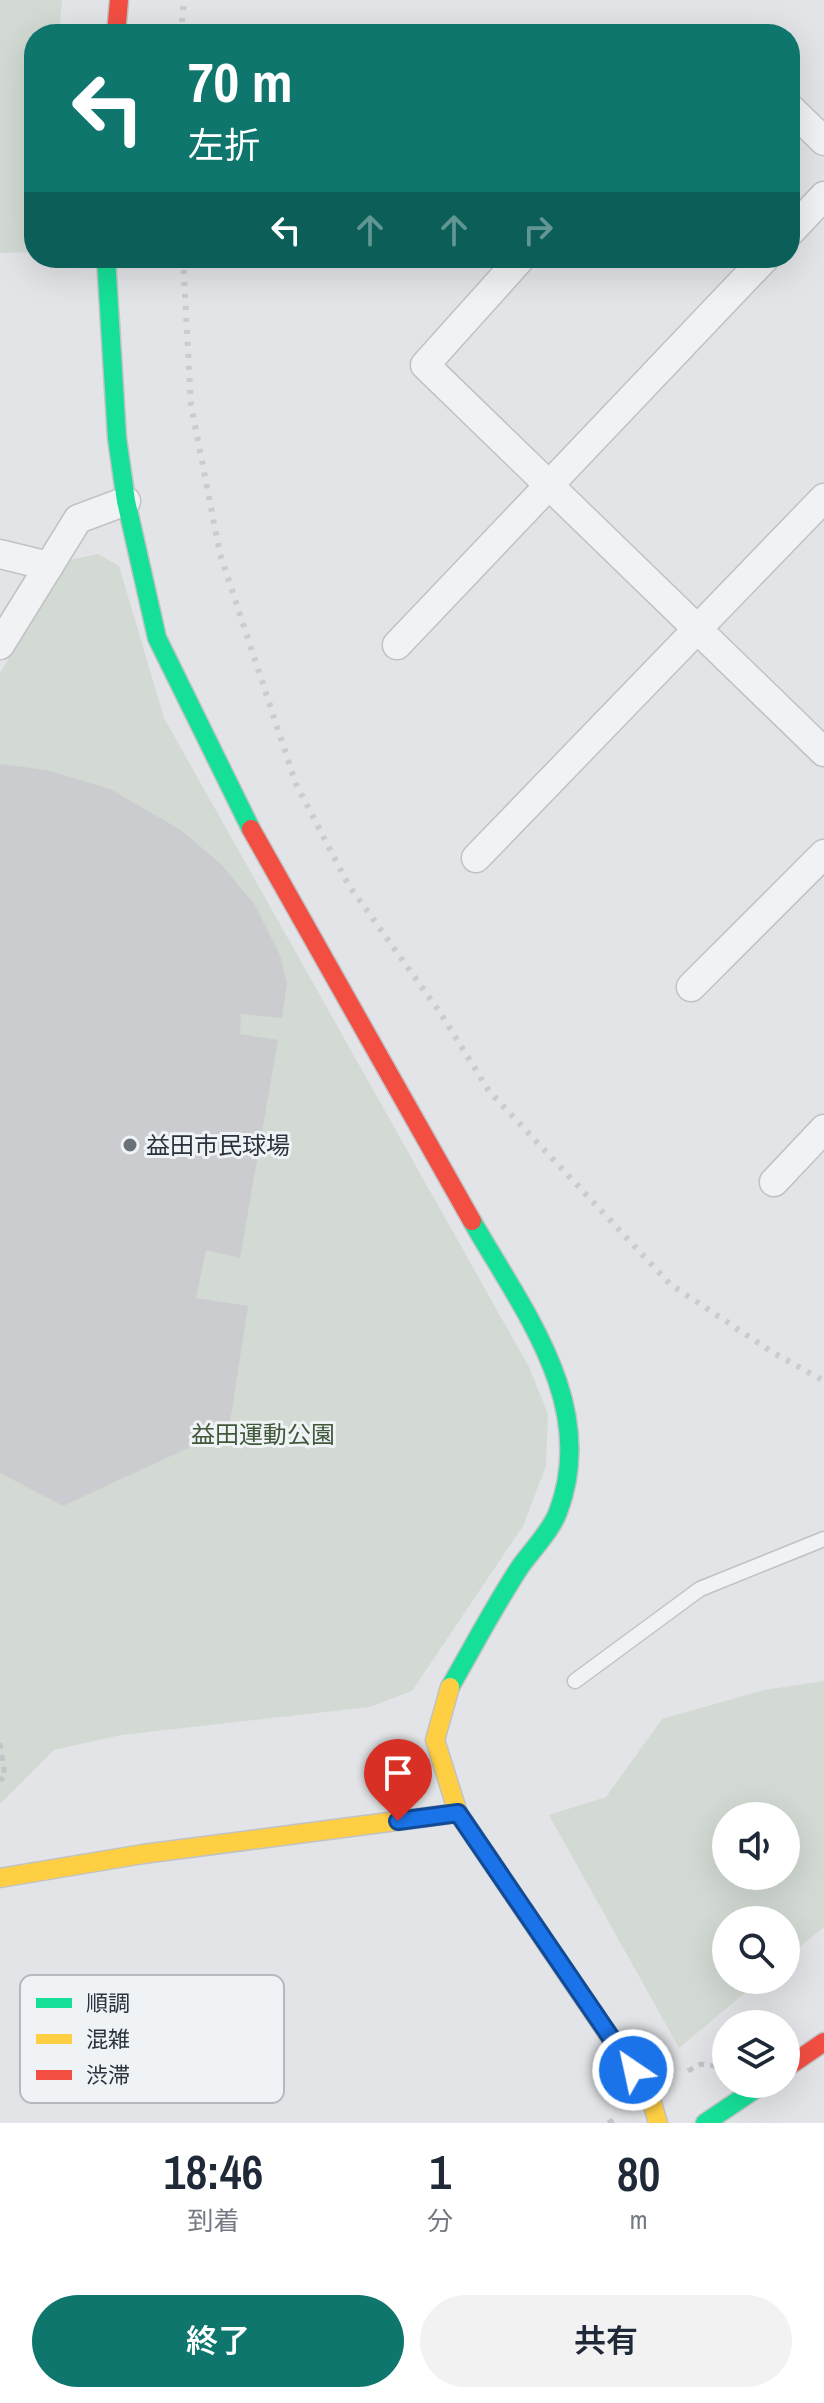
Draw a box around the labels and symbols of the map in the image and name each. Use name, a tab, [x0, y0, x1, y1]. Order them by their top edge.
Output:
place label: 益田市民球場	[146, 1129, 290, 1161]
marker: 益田市民球場	[121, 1136, 139, 1154]
park label: 益田運動公園	[191, 1418, 335, 1450]
pin	[364, 1739, 432, 1821]
legend	[20, 1975, 284, 2103]
text: 順調	[86, 1988, 130, 2018]
text: 混雑	[86, 2024, 130, 2054]
position arrow	[591, 2028, 675, 2112]
text: 渋滞	[86, 2060, 130, 2090]

